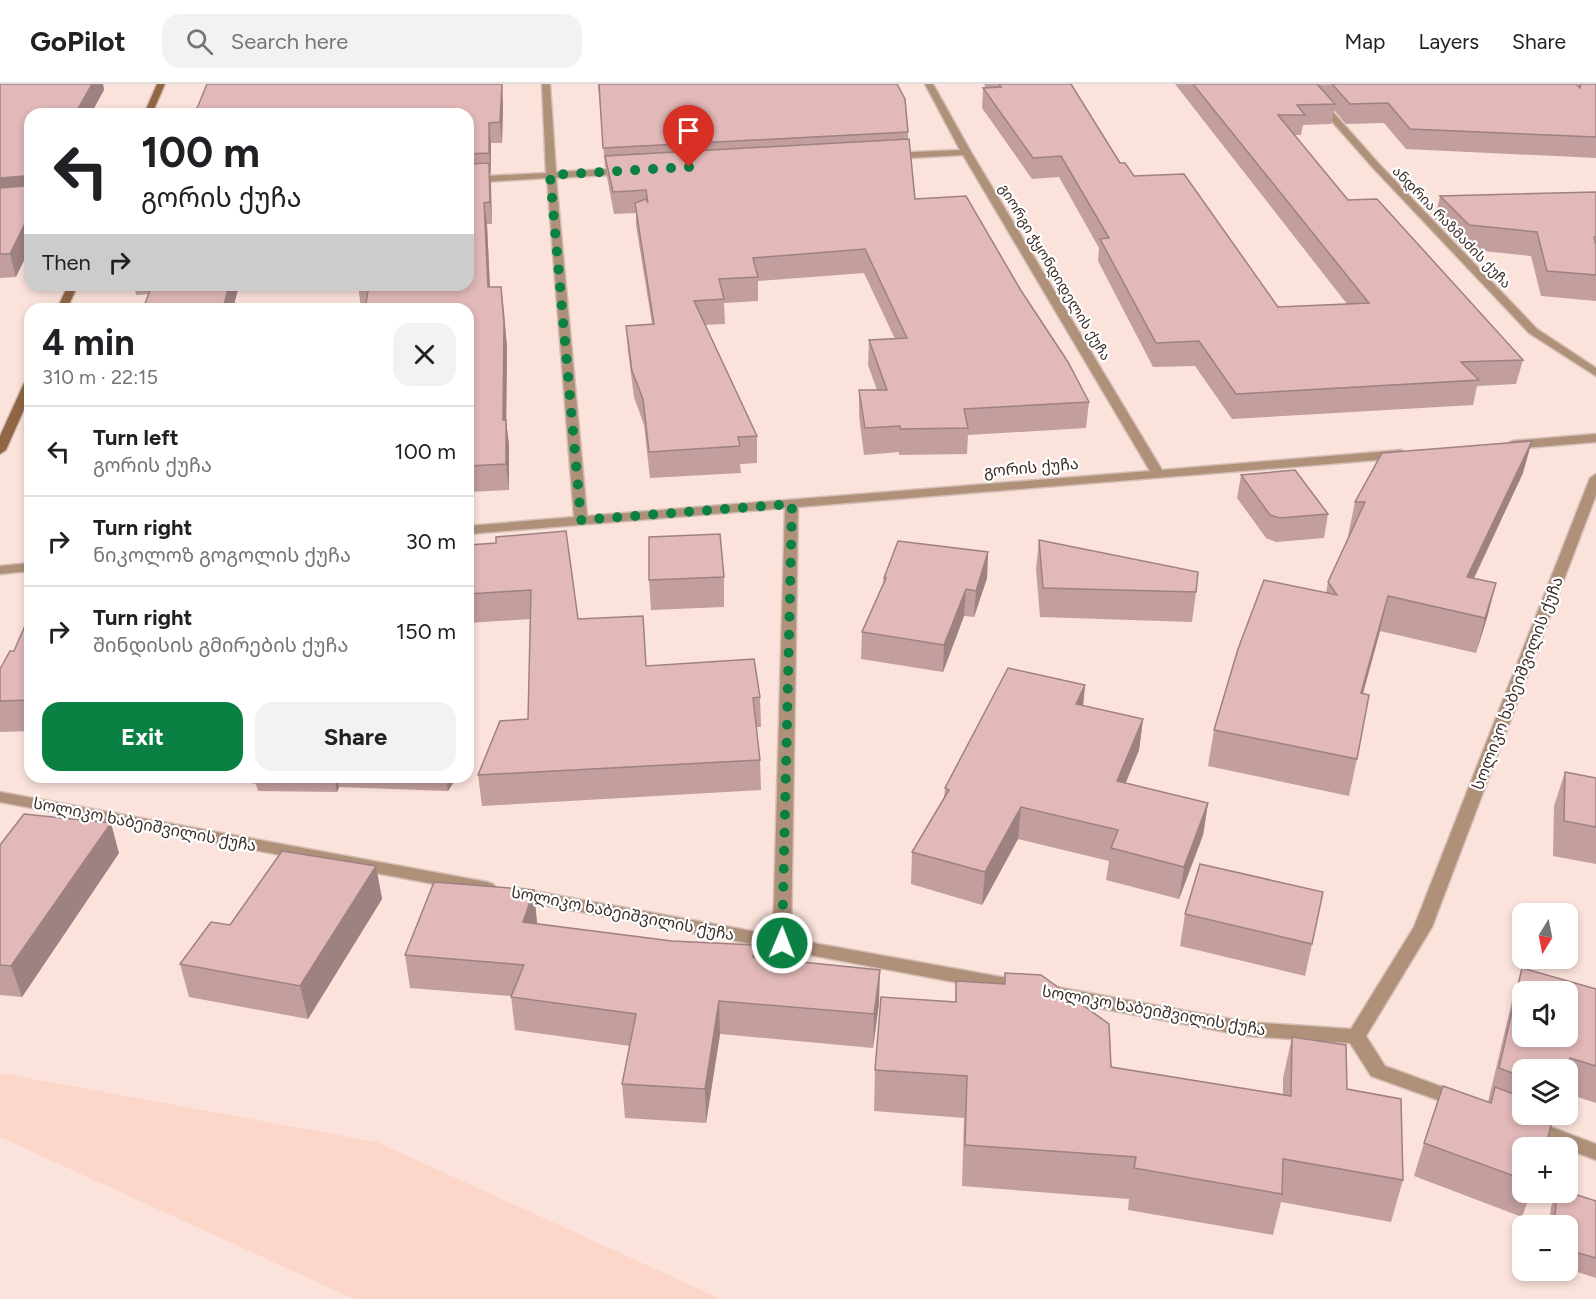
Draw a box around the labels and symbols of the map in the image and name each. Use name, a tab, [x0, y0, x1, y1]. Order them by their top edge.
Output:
pin	[663, 105, 714, 167]
street label: ანდრია რაზმაძის ქუჩა	[1389, 163, 1515, 292]
street label: გიორგი ჭყონდიდელის ქუჩა	[995, 181, 1114, 364]
street label: გორის ქუჩა	[983, 454, 1079, 481]
street label: სოლიკო ხაბეიშვილის ქუჩა	[1468, 574, 1568, 793]
street label: სოლიკო ხაბეიშვილის ქუჩა	[32, 794, 258, 856]
street label: სოლიკო ხაბეიშვილის ქუჩა	[510, 883, 736, 945]
north arrow	[1512, 903, 1578, 969]
position arrow	[750, 911, 814, 975]
street label: სოლიკო ხაბეიშვილის ქუჩა	[1040, 981, 1267, 1041]

